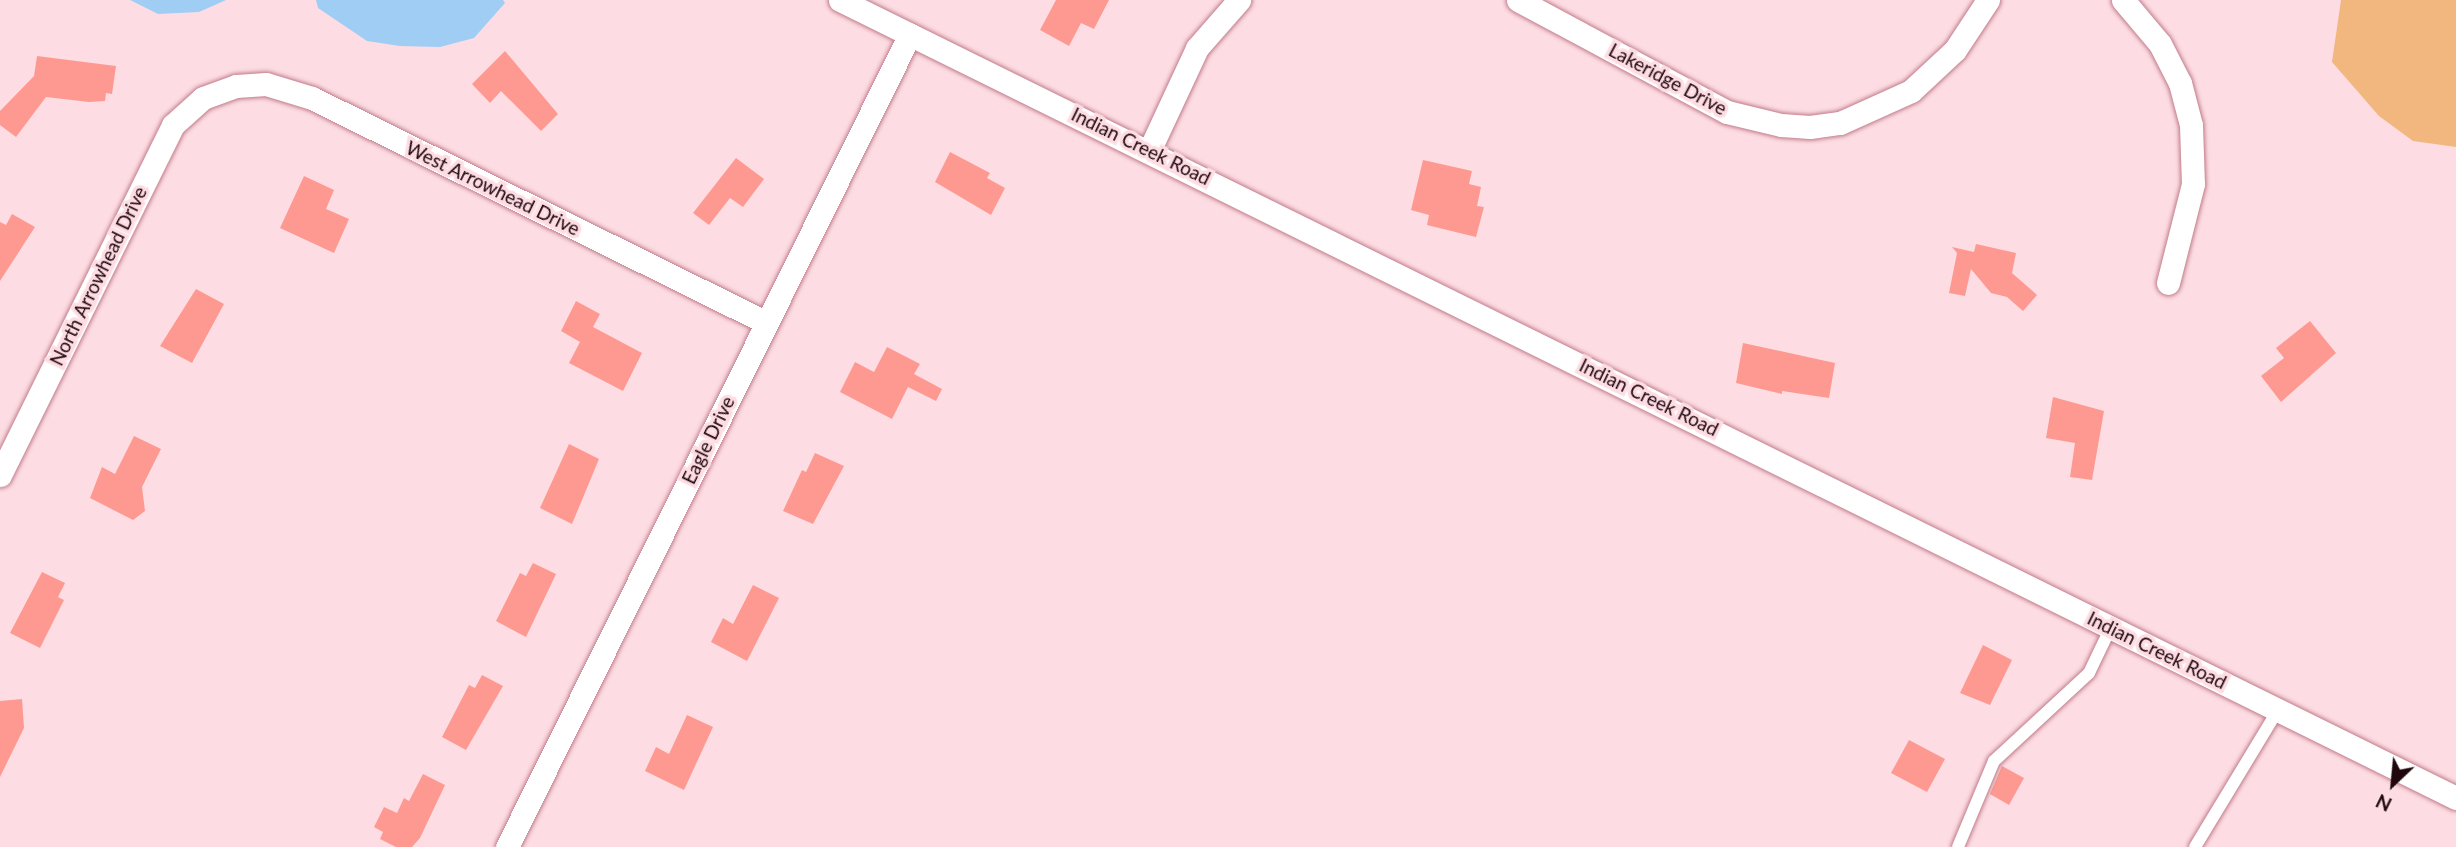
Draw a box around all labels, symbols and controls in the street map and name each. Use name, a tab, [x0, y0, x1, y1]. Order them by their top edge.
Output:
street label: Lakeridge Drive	[1605, 38, 1731, 120]
street label: Indian Creek Road	[1068, 102, 1214, 190]
street label: West Arrowhead Drive	[402, 136, 584, 240]
street label: North Arrowhead Drive	[45, 183, 151, 369]
street label: Indian Creek Road	[1576, 353, 1722, 441]
street label: Eagle Drive	[677, 392, 739, 488]
street label: Indian Creek Road	[2084, 606, 2230, 694]
north arrow	[2358, 749, 2428, 819]
text: N	[2372, 790, 2395, 817]

